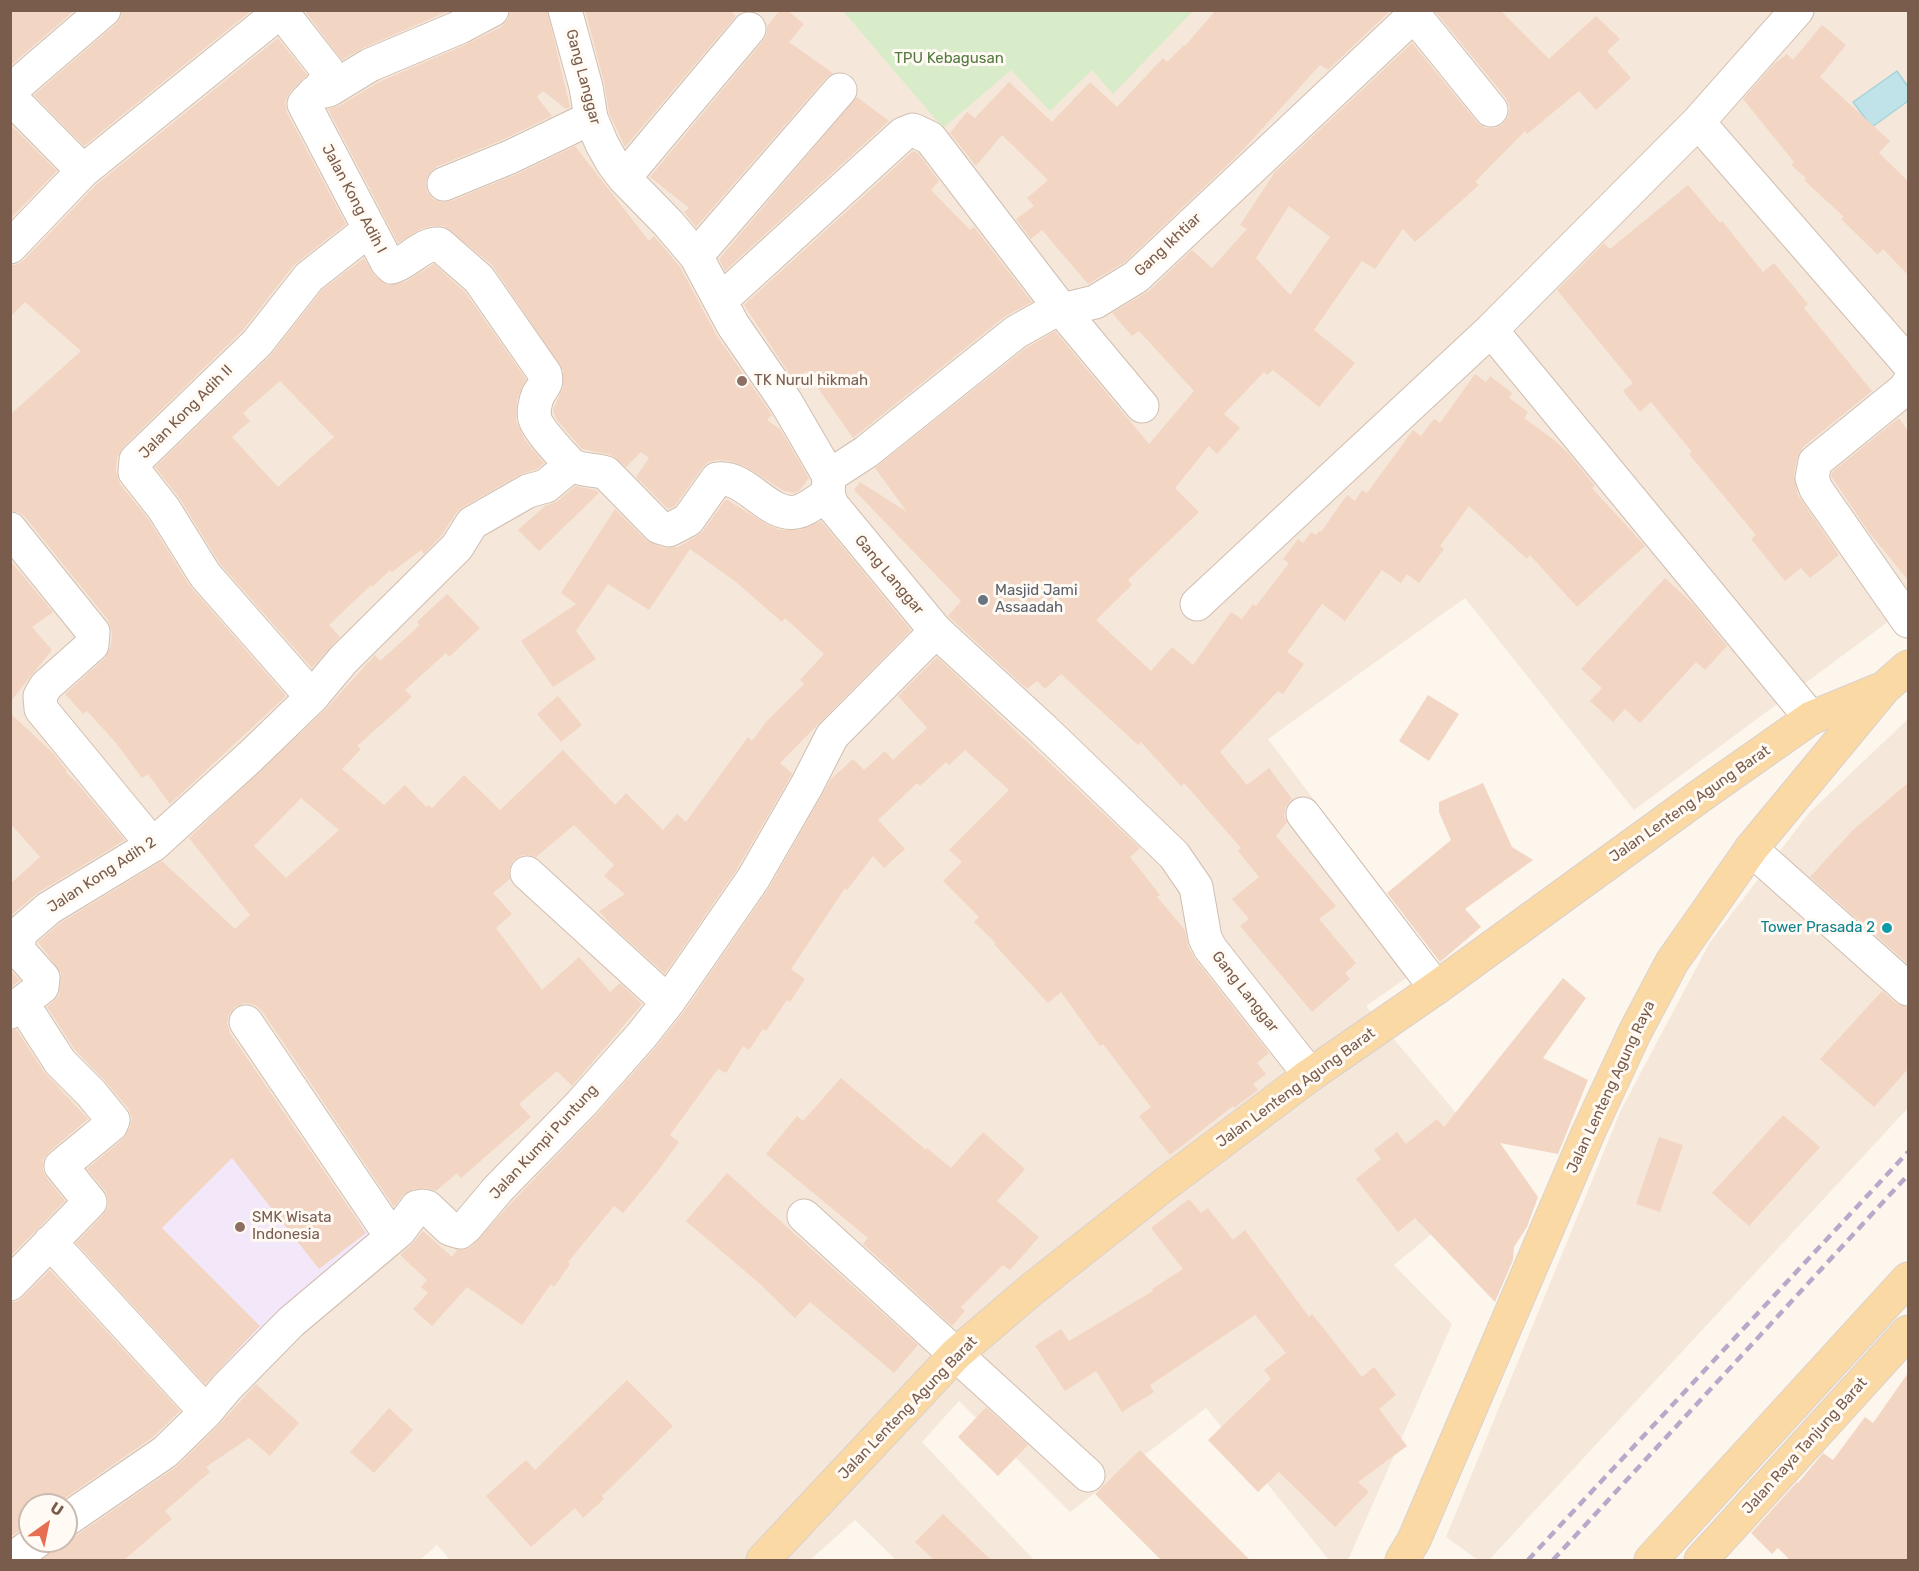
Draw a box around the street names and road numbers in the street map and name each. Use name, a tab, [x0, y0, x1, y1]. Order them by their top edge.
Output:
street label: Gang Langgar	[562, 27, 604, 127]
street label: Jalan Kong Adih I	[318, 141, 390, 257]
street label: Gang Ikhtiar	[1131, 210, 1205, 280]
street label: Jalan Kong Adih II	[136, 362, 236, 462]
street label: Gang Langgar	[851, 532, 927, 618]
street label: Jalan Lenteng Agung Barat	[1606, 742, 1774, 866]
street label: Jalan Kong Adih 2	[44, 833, 160, 917]
street label: Gang Langgar	[1208, 948, 1282, 1036]
street label: Jalan Lenteng Agung Raya	[1563, 998, 1659, 1176]
street label: Jalan Lenteng Agung Barat	[1213, 1024, 1379, 1152]
street label: Jalan Kumpi Puntung	[486, 1081, 602, 1203]
street label: Jalan Lenteng Agung Barat	[835, 1333, 981, 1483]
street label: Jalan Raya Tanjung Barat	[1739, 1374, 1871, 1518]

